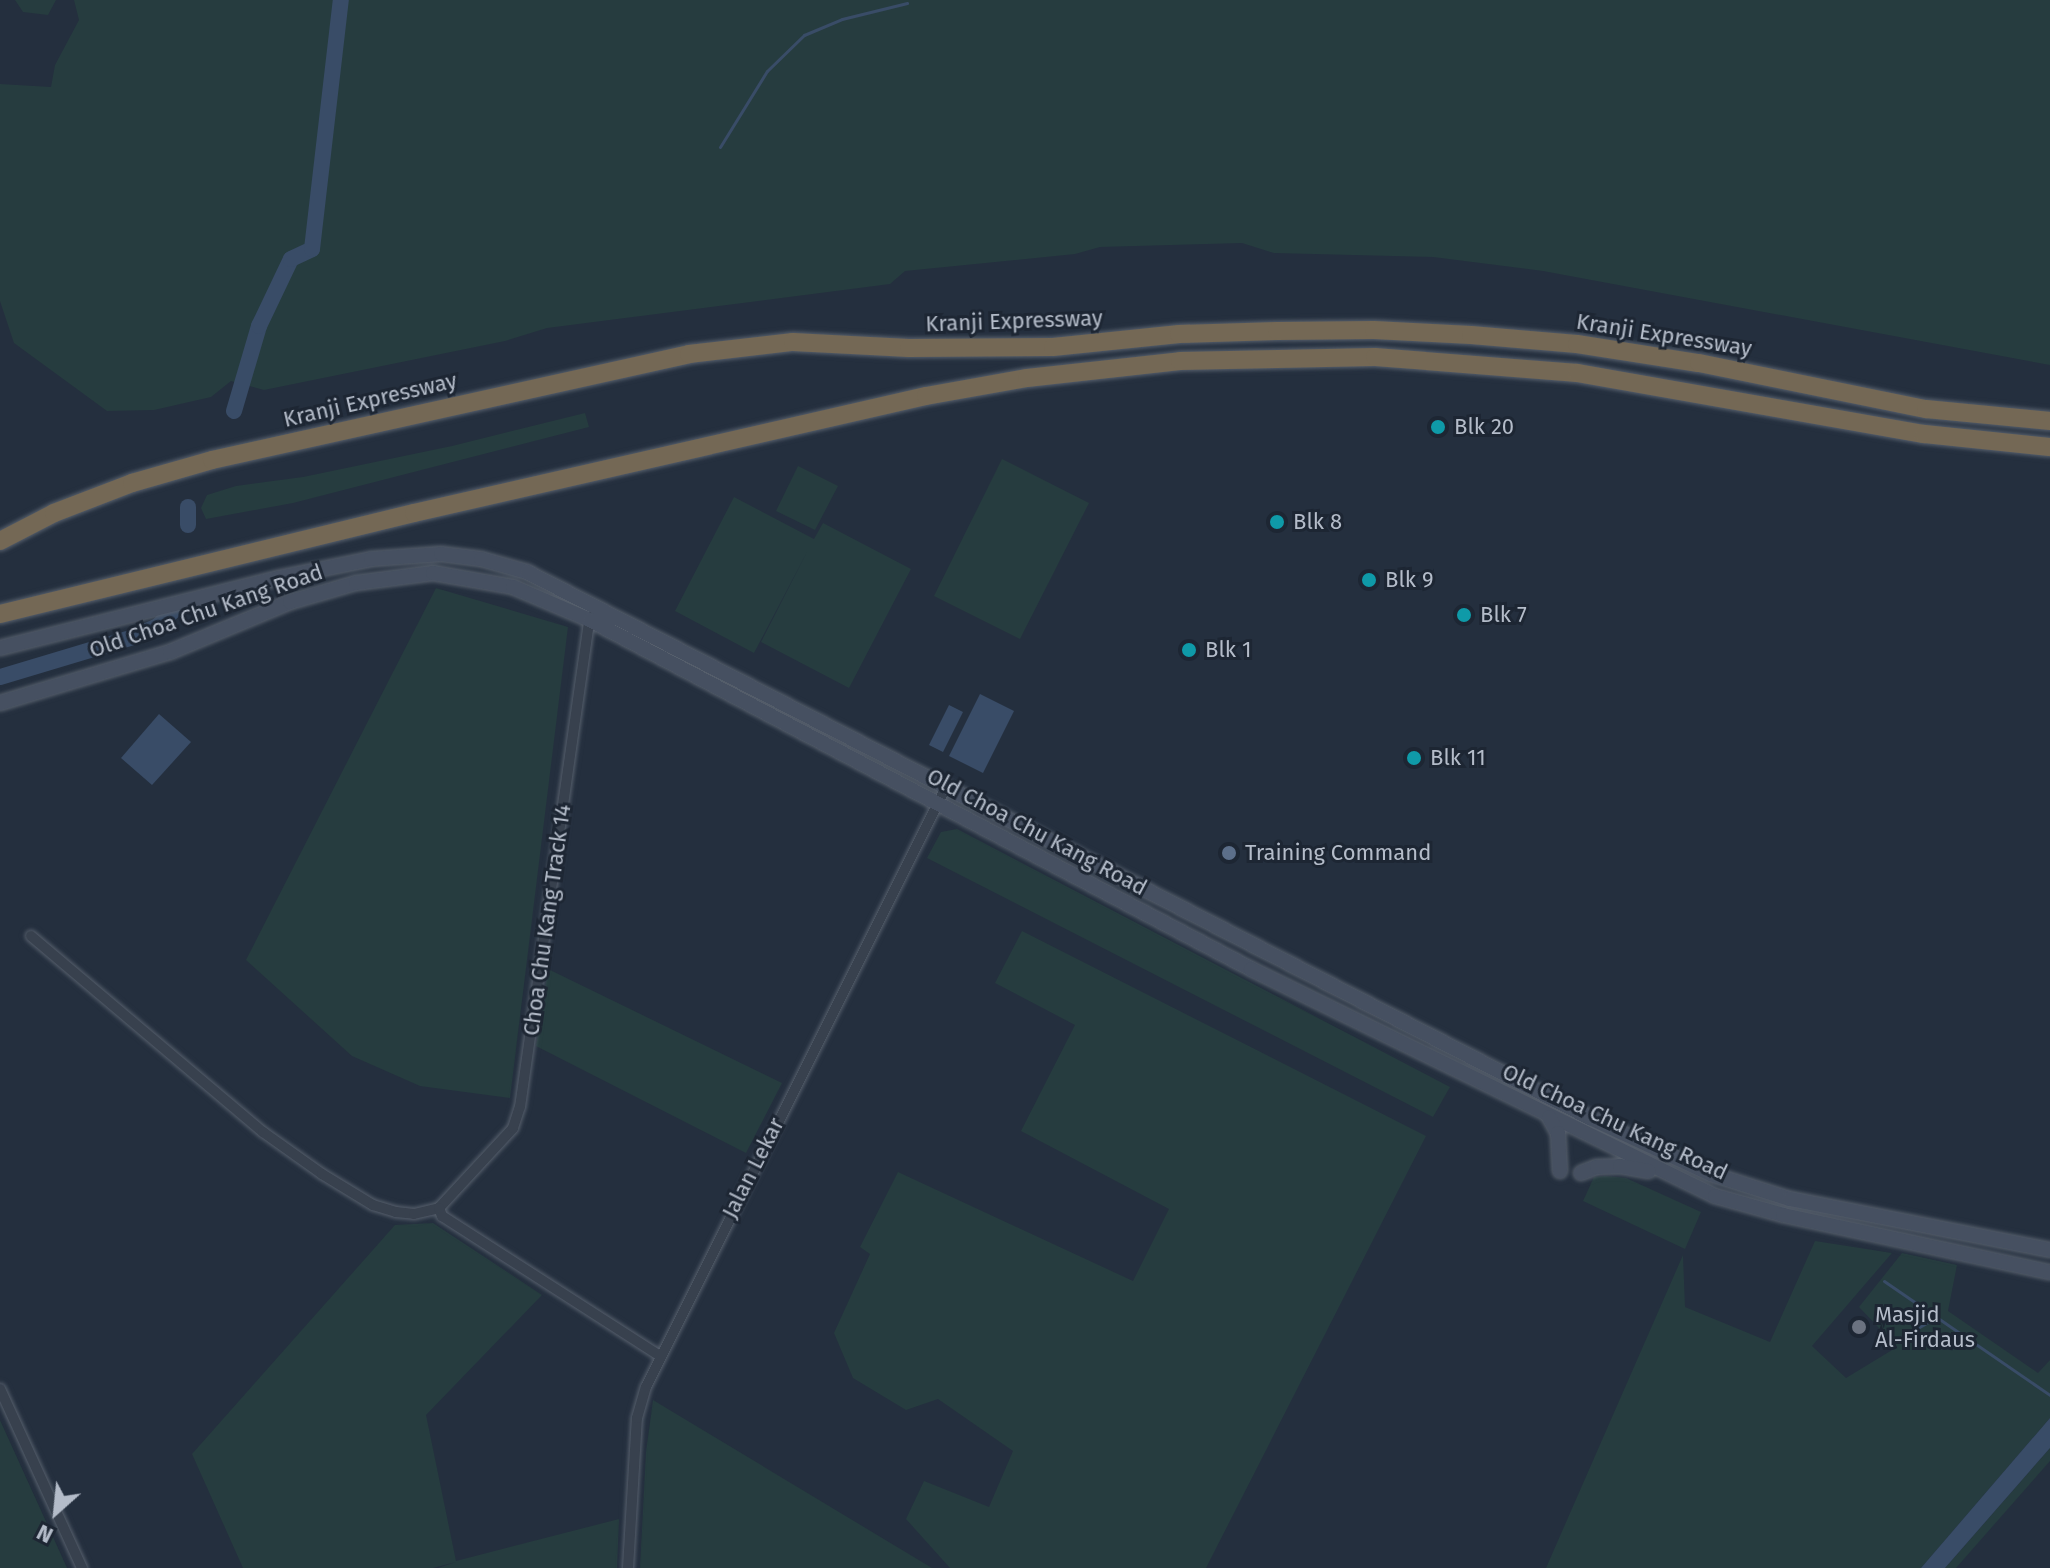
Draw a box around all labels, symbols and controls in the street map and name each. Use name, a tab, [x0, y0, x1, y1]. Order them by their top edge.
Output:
street label: Kranji Expressway	[925, 305, 1103, 337]
street label: Kranji Expressway	[1574, 308, 1754, 362]
street label: Kranji Expressway	[281, 367, 459, 433]
place label: Blk 20	[1454, 414, 1514, 440]
marker: Blk 20	[1429, 418, 1447, 436]
place label: Blk 8	[1293, 509, 1342, 535]
marker: Blk 8	[1268, 513, 1286, 531]
street label: Old Choa Chu Kang Road	[86, 559, 326, 663]
place label: Blk 9	[1385, 567, 1433, 593]
marker: Blk 9	[1360, 571, 1378, 589]
place label: Blk 7	[1480, 602, 1527, 628]
marker: Blk 7	[1455, 606, 1473, 624]
place label: Blk 1	[1205, 637, 1251, 663]
marker: Blk 1	[1180, 641, 1198, 659]
place label: Blk 11	[1430, 745, 1486, 771]
marker: Blk 11	[1405, 749, 1423, 767]
street label: Old Choa Chu Kang Road	[923, 763, 1151, 901]
street label: Choa Chu Kang Track 14	[518, 803, 576, 1037]
place label: Training Command	[1245, 840, 1431, 866]
marker: Training Command	[1220, 844, 1238, 862]
street label: Old Choa Chu Kang Road	[1498, 1058, 1732, 1186]
street label: Jalan Lekar	[716, 1113, 790, 1223]
place label: Masjid Al-Firdaus	[1875, 1301, 1975, 1352]
marker: Masjid Al-Firdaus	[1850, 1318, 1868, 1336]
north arrow	[16, 1472, 96, 1552]
text: N	[32, 1518, 58, 1549]

